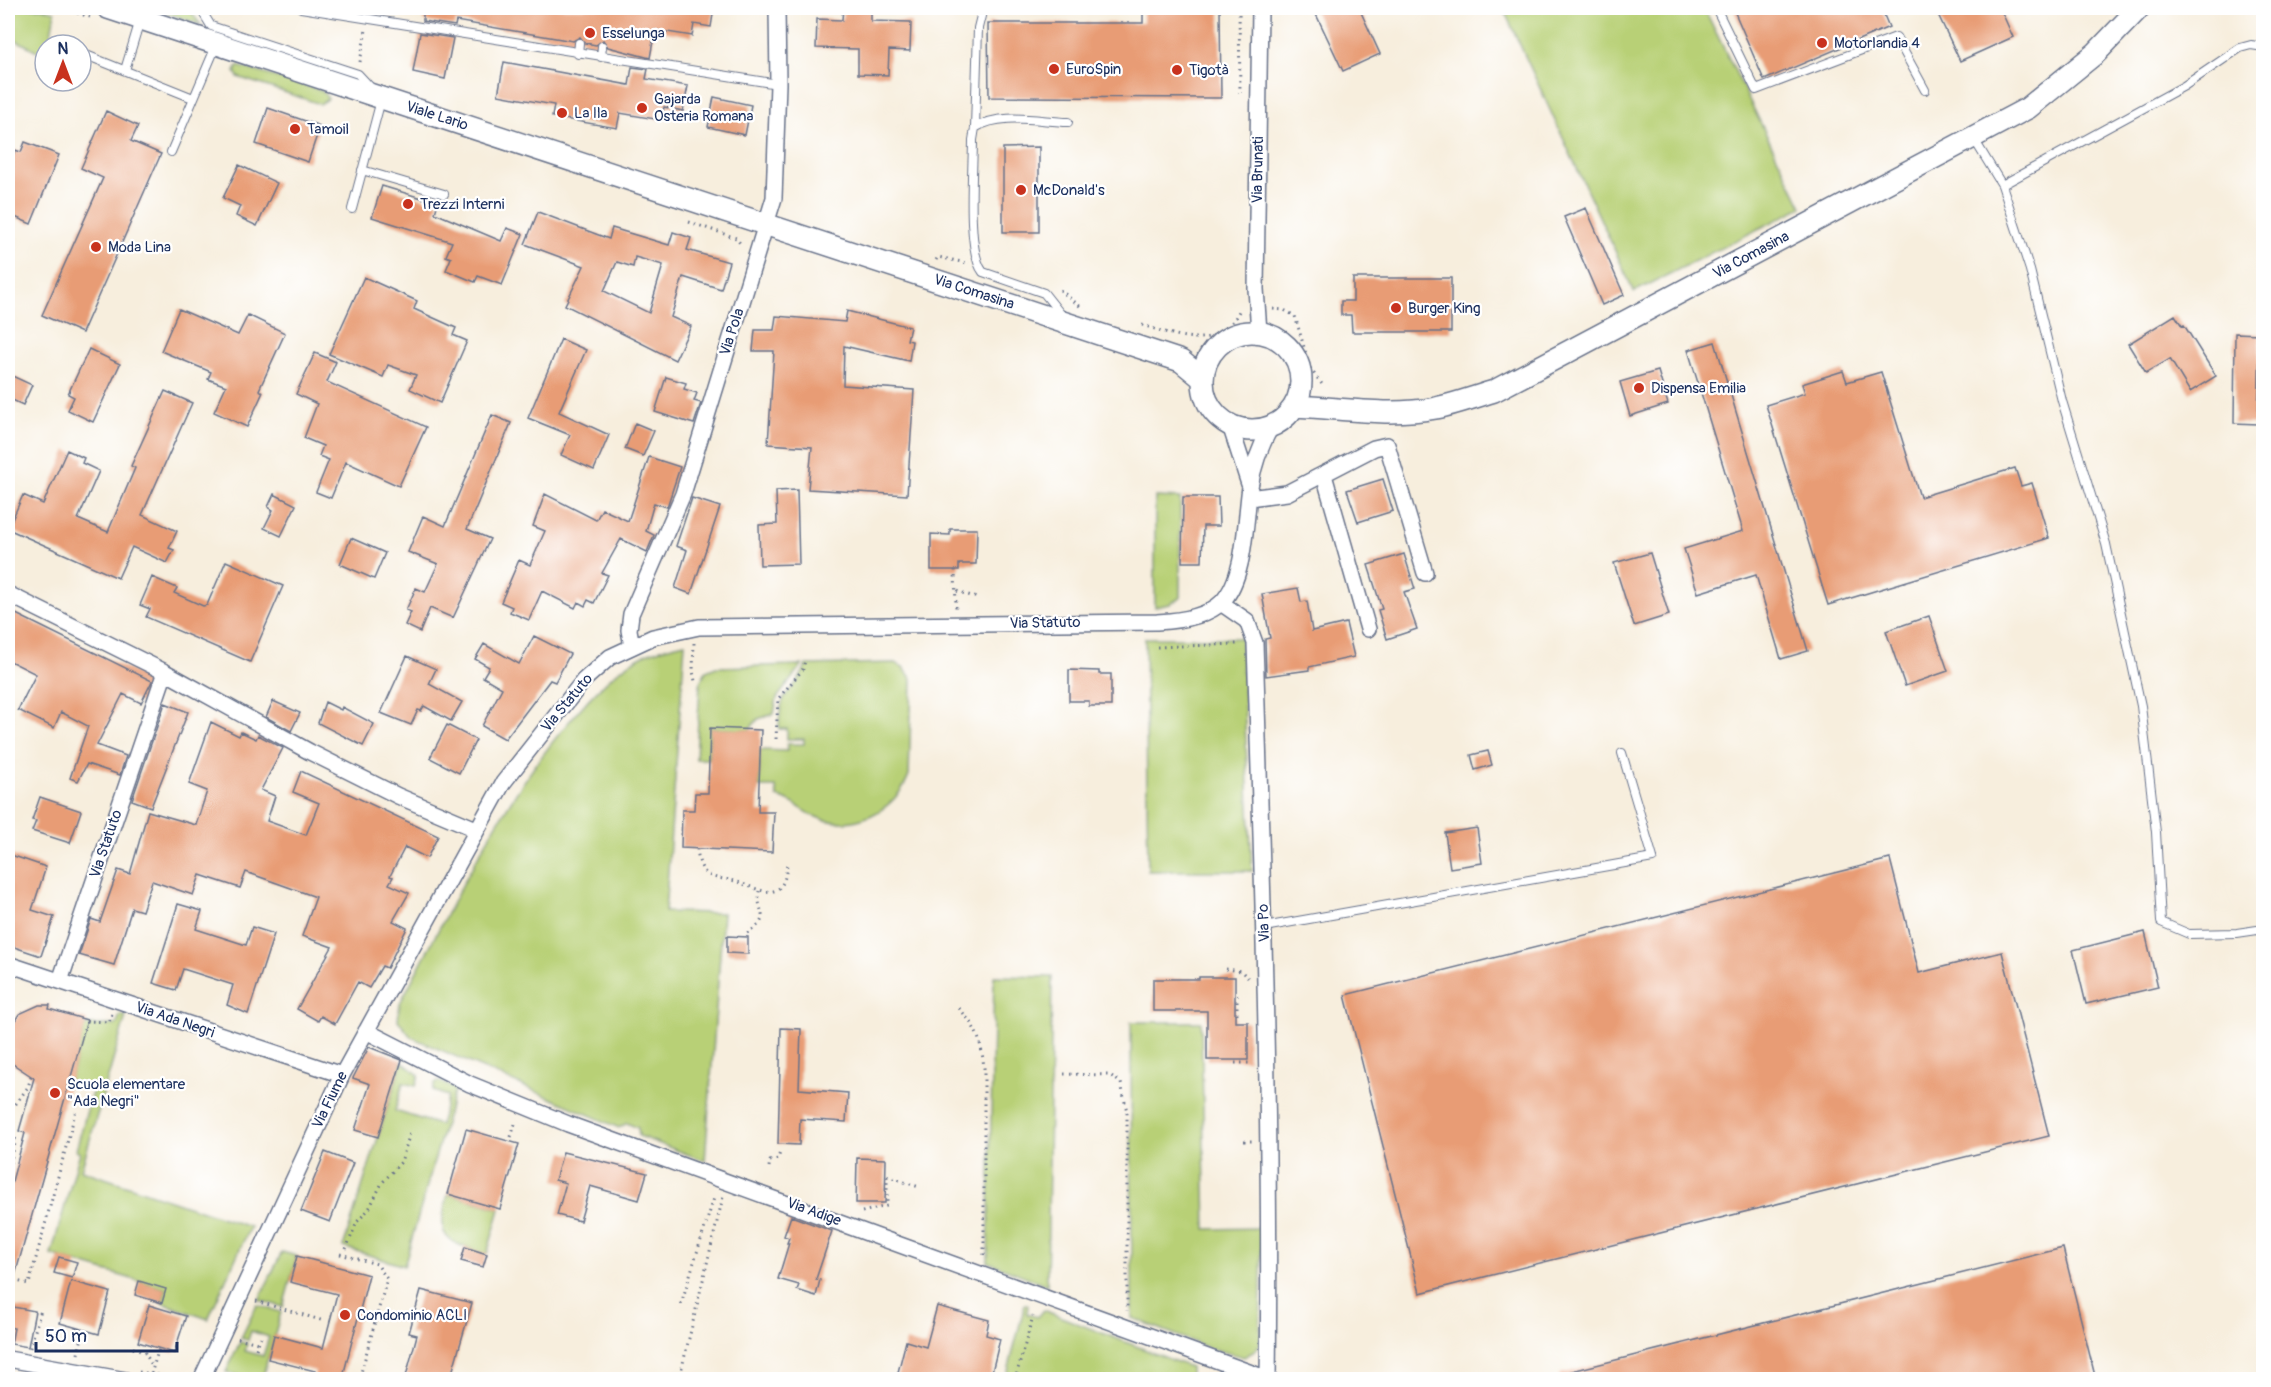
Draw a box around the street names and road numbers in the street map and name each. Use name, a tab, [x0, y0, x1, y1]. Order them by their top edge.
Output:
street label: Viale Lario	[403, 97, 471, 135]
street label: Via Brunati	[1248, 136, 1268, 204]
street label: Via Comasina	[1710, 227, 1792, 283]
street label: Via Comasina	[931, 270, 1017, 314]
street label: Via Pola	[715, 306, 749, 358]
street label: Via Statuto	[1009, 613, 1081, 633]
street label: Via Statuto	[537, 670, 597, 736]
street label: Via Statuto	[85, 807, 127, 881]
street label: Via Po	[1254, 904, 1274, 942]
street label: Via Ada Negri	[133, 998, 217, 1042]
street label: Via Fiume	[308, 1068, 352, 1132]
street label: Via Adige	[784, 1193, 844, 1231]

